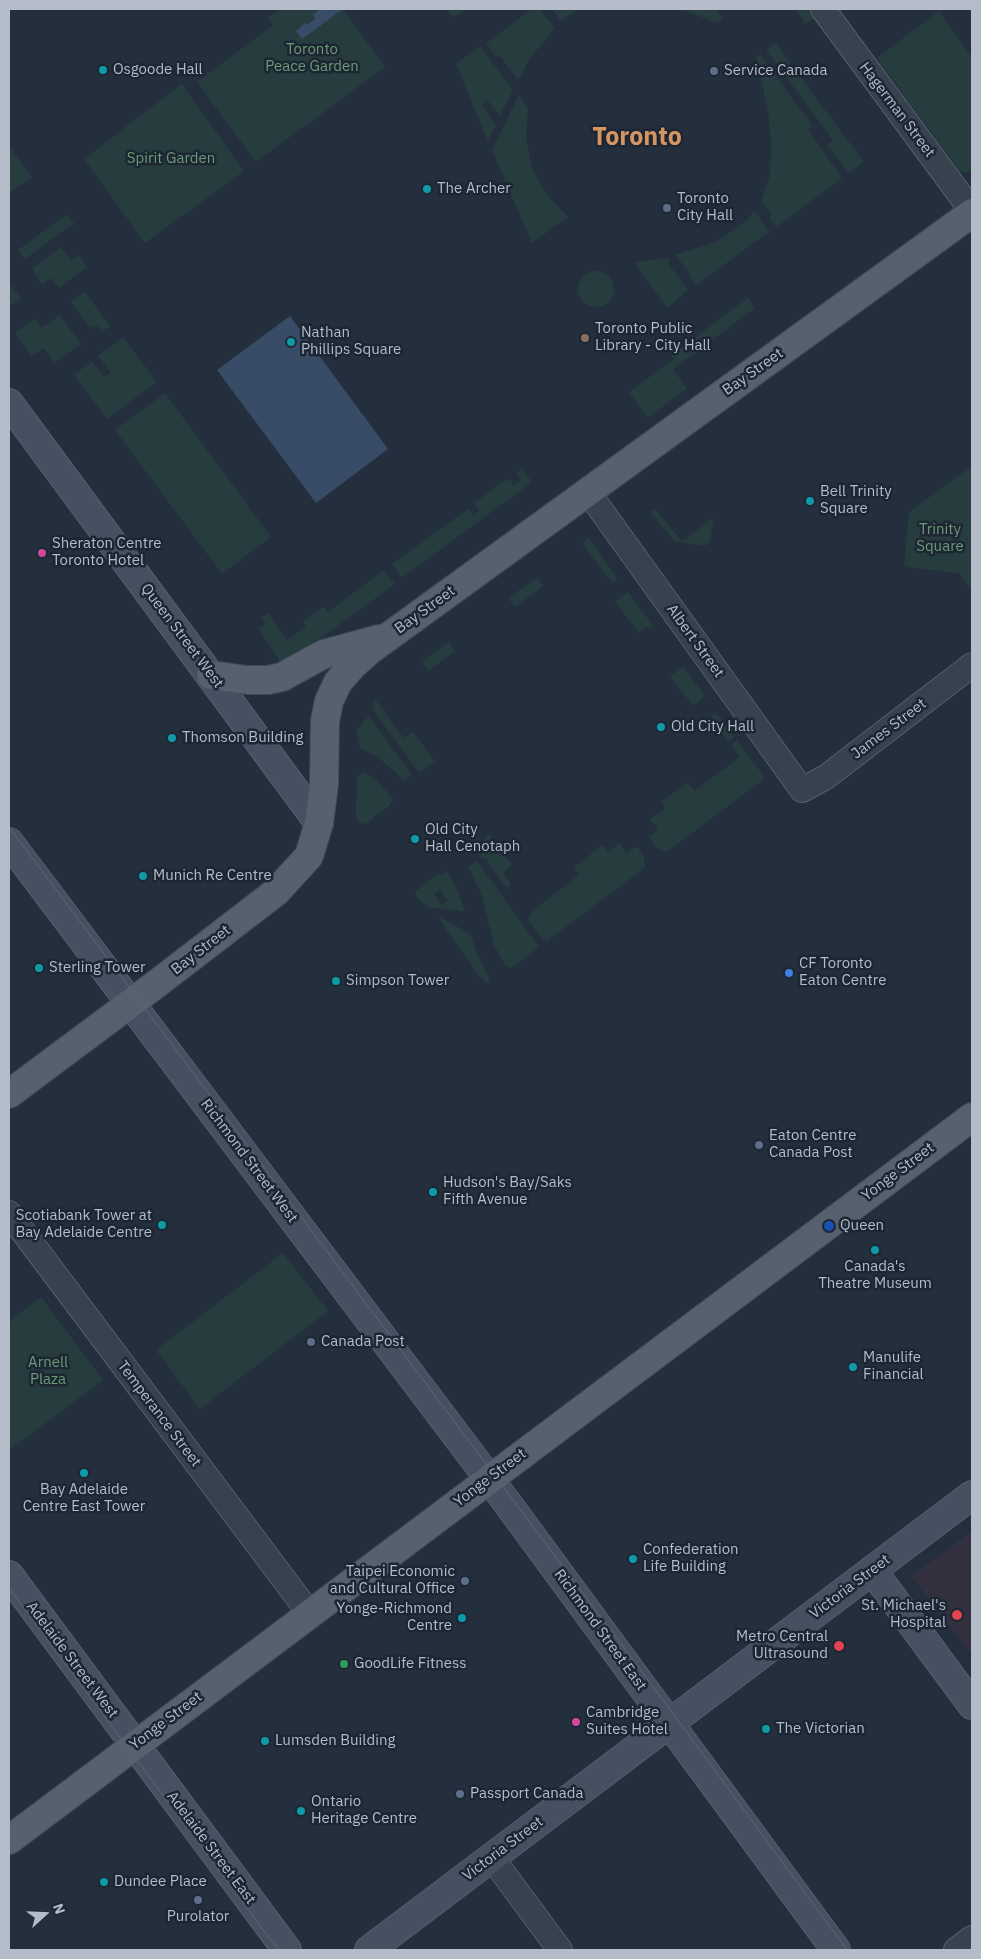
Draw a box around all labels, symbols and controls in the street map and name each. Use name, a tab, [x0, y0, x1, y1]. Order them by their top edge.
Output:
park label: Toronto Peace Garden	[265, 41, 359, 76]
street label: Hagerman Street	[855, 59, 939, 161]
place label: Osgoode Hall	[113, 61, 203, 79]
place label: Service Canada	[724, 62, 828, 80]
marker: Osgoode Hall	[97, 64, 109, 76]
marker: Service Canada	[708, 65, 720, 77]
district label: Toronto	[592, 123, 682, 153]
park label: Spirit Garden	[127, 150, 215, 168]
place label: The Archer	[437, 180, 511, 198]
marker: The Archer	[421, 183, 433, 195]
place label: Toronto City Hall	[677, 190, 733, 225]
marker: Toronto City Hall	[661, 202, 673, 214]
place label: Toronto Public Library - City Hall	[595, 320, 711, 355]
place label: Nathan Phillips Square	[301, 324, 401, 359]
marker: Toronto Public Library - City Hall	[579, 332, 591, 344]
marker: Nathan Phillips Square	[285, 336, 297, 348]
street label: Bay Street	[719, 345, 787, 399]
place label: Bell Trinity Square	[820, 483, 892, 518]
marker: Bell Trinity Square	[804, 495, 816, 507]
park label: Trinity Square	[916, 521, 964, 556]
place label: Sheraton Centre Toronto Hotel	[52, 535, 162, 570]
marker: Sheraton Centre Toronto Hotel	[36, 547, 48, 559]
street label: Queen Street West	[137, 580, 227, 692]
street label: Bay Street	[391, 582, 459, 638]
street label: Albert Street	[662, 601, 728, 681]
street label: James Street	[848, 695, 930, 763]
place label: Old City Hall	[671, 718, 754, 736]
marker: Old City Hall	[655, 721, 667, 733]
place label: Thomson Building	[182, 729, 303, 747]
marker: Thomson Building	[166, 732, 178, 744]
place label: Old City Hall Cenotaph	[425, 821, 520, 856]
marker: Old City Hall Cenotaph	[409, 833, 421, 845]
place label: Munich Re Centre	[153, 867, 272, 885]
marker: Munich Re Centre	[137, 870, 149, 882]
street label: Bay Street	[168, 921, 234, 979]
place label: CF Toronto Eaton Centre	[799, 955, 886, 990]
place label: Sterling Tower	[49, 959, 146, 977]
marker: Sterling Tower	[33, 962, 45, 974]
marker: CF Toronto Eaton Centre	[783, 967, 795, 979]
place label: Simpson Tower	[346, 972, 449, 990]
marker: Simpson Tower	[330, 975, 342, 987]
street label: Richmond Street West	[197, 1096, 301, 1226]
place label: Eaton Centre Canada Post	[769, 1127, 856, 1162]
marker: Eaton Centre Canada Post	[753, 1139, 765, 1151]
street label: Yonge Street	[858, 1139, 938, 1205]
place label: Hudson's Bay/Saks Fifth Avenue	[443, 1174, 572, 1209]
marker: Hudson's Bay/Saks Fifth Avenue	[427, 1186, 439, 1198]
place label: Scotiabank Tower at Bay Adelaide Centre	[15, 1207, 152, 1242]
place label: Queen	[840, 1217, 884, 1235]
marker: Scotiabank Tower at Bay Adelaide Centre	[156, 1219, 168, 1231]
marker: Queen	[822, 1219, 836, 1233]
marker: Canada's Theatre Museum	[869, 1244, 881, 1256]
place label: Canada's Theatre Museum	[818, 1258, 932, 1293]
place label: Canada Post	[321, 1333, 405, 1351]
marker: Canada Post	[305, 1336, 317, 1348]
place label: Manulife Financial	[863, 1349, 924, 1384]
park label: Arnell Plaza	[28, 1354, 68, 1389]
street label: Temperance Street	[113, 1357, 205, 1471]
marker: Manulife Financial	[847, 1361, 859, 1373]
street label: Yonge Street	[450, 1445, 530, 1511]
marker: Bay Adelaide Centre East Tower	[78, 1467, 90, 1479]
place label: Bay Adelaide Centre East Tower	[23, 1481, 145, 1516]
place label: Confederation Life Building	[643, 1541, 739, 1576]
street label: Victoria Street	[806, 1551, 894, 1623]
marker: Confederation Life Building	[627, 1553, 639, 1565]
place label: Taipei Economic and Cultural Office	[330, 1563, 455, 1598]
street label: Richmond Street East	[550, 1566, 650, 1694]
marker: Taipei Economic and Cultural Office	[459, 1575, 471, 1587]
place label: St. Michael's Hospital	[861, 1597, 946, 1632]
street label: Adelaide Street West	[22, 1598, 122, 1722]
place label: Yonge-Richmond Centre	[337, 1600, 452, 1635]
marker: St. Michael's Hospital	[950, 1608, 964, 1622]
marker: Yonge-Richmond Centre	[456, 1612, 468, 1624]
place label: Metro Central Ultrasound	[736, 1628, 828, 1663]
marker: Metro Central Ultrasound	[832, 1639, 846, 1653]
place label: GoodLife Fitness	[354, 1655, 466, 1673]
marker: GoodLife Fitness	[338, 1658, 350, 1670]
street label: Yonge Street	[126, 1688, 206, 1754]
place label: Cambridge Suites Hotel	[586, 1704, 668, 1739]
marker: Cambridge Suites Hotel	[570, 1716, 582, 1728]
place label: The Victorian	[776, 1720, 865, 1738]
marker: The Victorian	[760, 1723, 772, 1735]
place label: Lumsden Building	[275, 1732, 395, 1750]
marker: Lumsden Building	[259, 1735, 271, 1747]
place label: Passport Canada	[470, 1785, 584, 1803]
street label: Adelaide Street East	[163, 1788, 259, 1908]
marker: Passport Canada	[454, 1788, 466, 1800]
place label: Ontario Heritage Centre	[311, 1793, 417, 1828]
marker: Ontario Heritage Centre	[295, 1805, 307, 1817]
street label: Victoria Street	[459, 1813, 547, 1885]
place label: Dundee Place	[114, 1873, 207, 1891]
marker: Dundee Place	[98, 1876, 110, 1888]
north arrow	[20, 1889, 70, 1939]
marker: Purolator	[192, 1894, 204, 1906]
text: N	[49, 1901, 69, 1917]
place label: Purolator	[167, 1908, 229, 1926]

